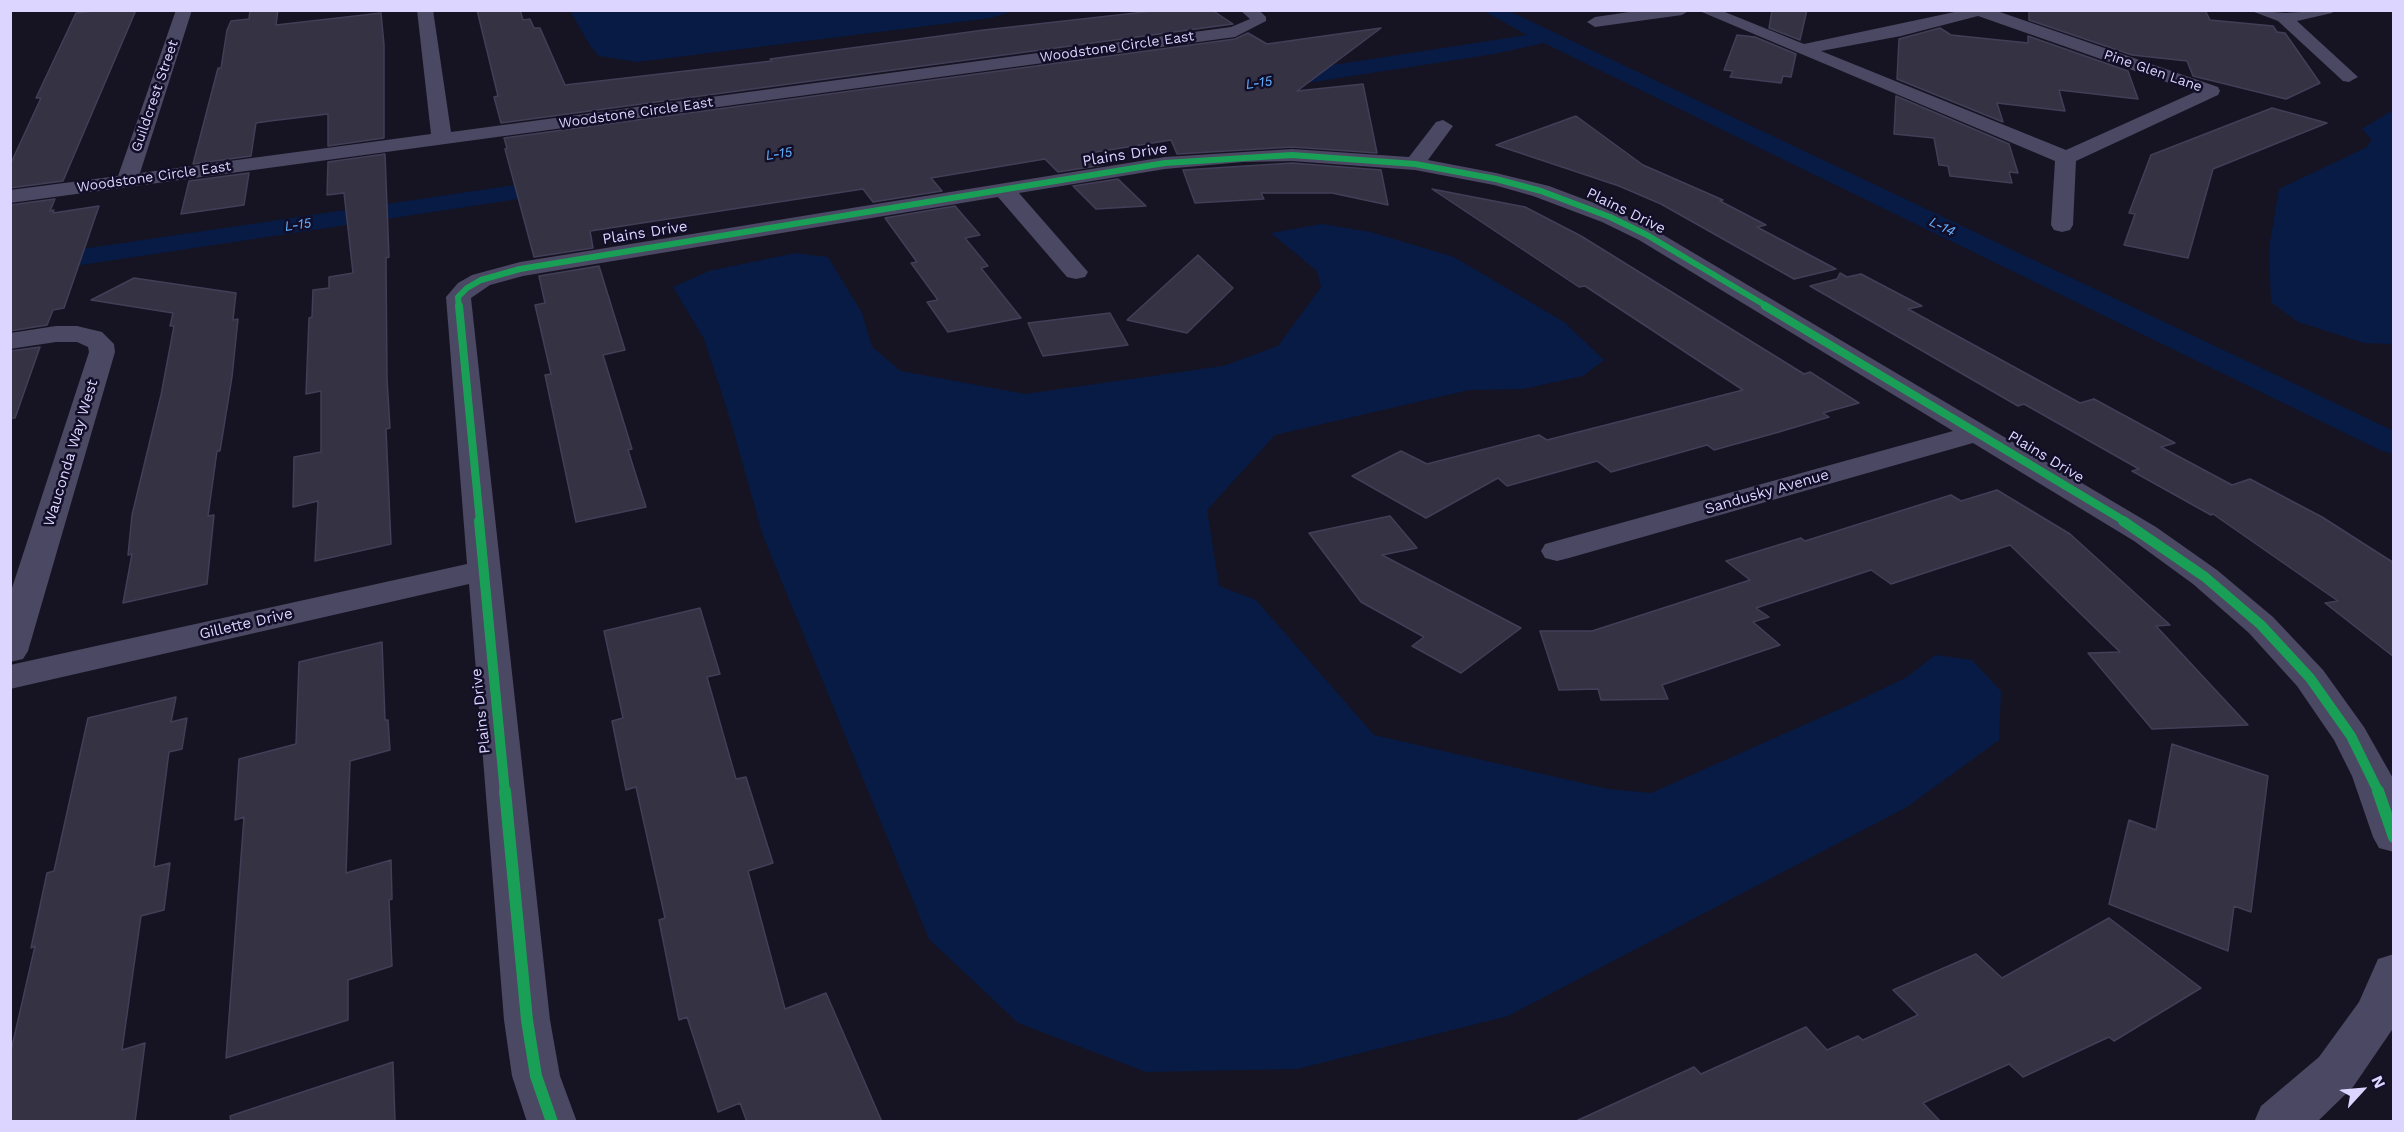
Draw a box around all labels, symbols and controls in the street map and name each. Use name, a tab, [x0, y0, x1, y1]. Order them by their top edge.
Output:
street label: Woodstone Circle East	[1039, 28, 1195, 66]
street label: Guildcrest Street	[128, 38, 182, 154]
street label: Pine Glen Lane	[2102, 46, 2204, 96]
water label: L-15	[1245, 73, 1273, 93]
street label: Woodstone Circle East	[558, 94, 714, 132]
street label: Plains Drive	[1081, 139, 1169, 171]
water label: L-15	[765, 144, 793, 164]
street label: Woodstone Circle East	[76, 158, 232, 196]
street label: Plains Drive	[1583, 184, 1669, 238]
water label: L-14	[1926, 214, 1958, 240]
water label: L-15	[284, 215, 312, 235]
street label: Plains Drive	[601, 217, 689, 249]
street label: Wauconda Way West	[40, 377, 102, 529]
street label: Plains Drive	[2005, 427, 2087, 487]
street label: Sandusky Avenue	[1703, 466, 1831, 518]
street label: Gillette Drive	[198, 605, 294, 643]
street label: Plains Drive	[468, 667, 494, 755]
north arrow	[2332, 1060, 2392, 1120]
text: N	[2367, 1072, 2390, 1091]

